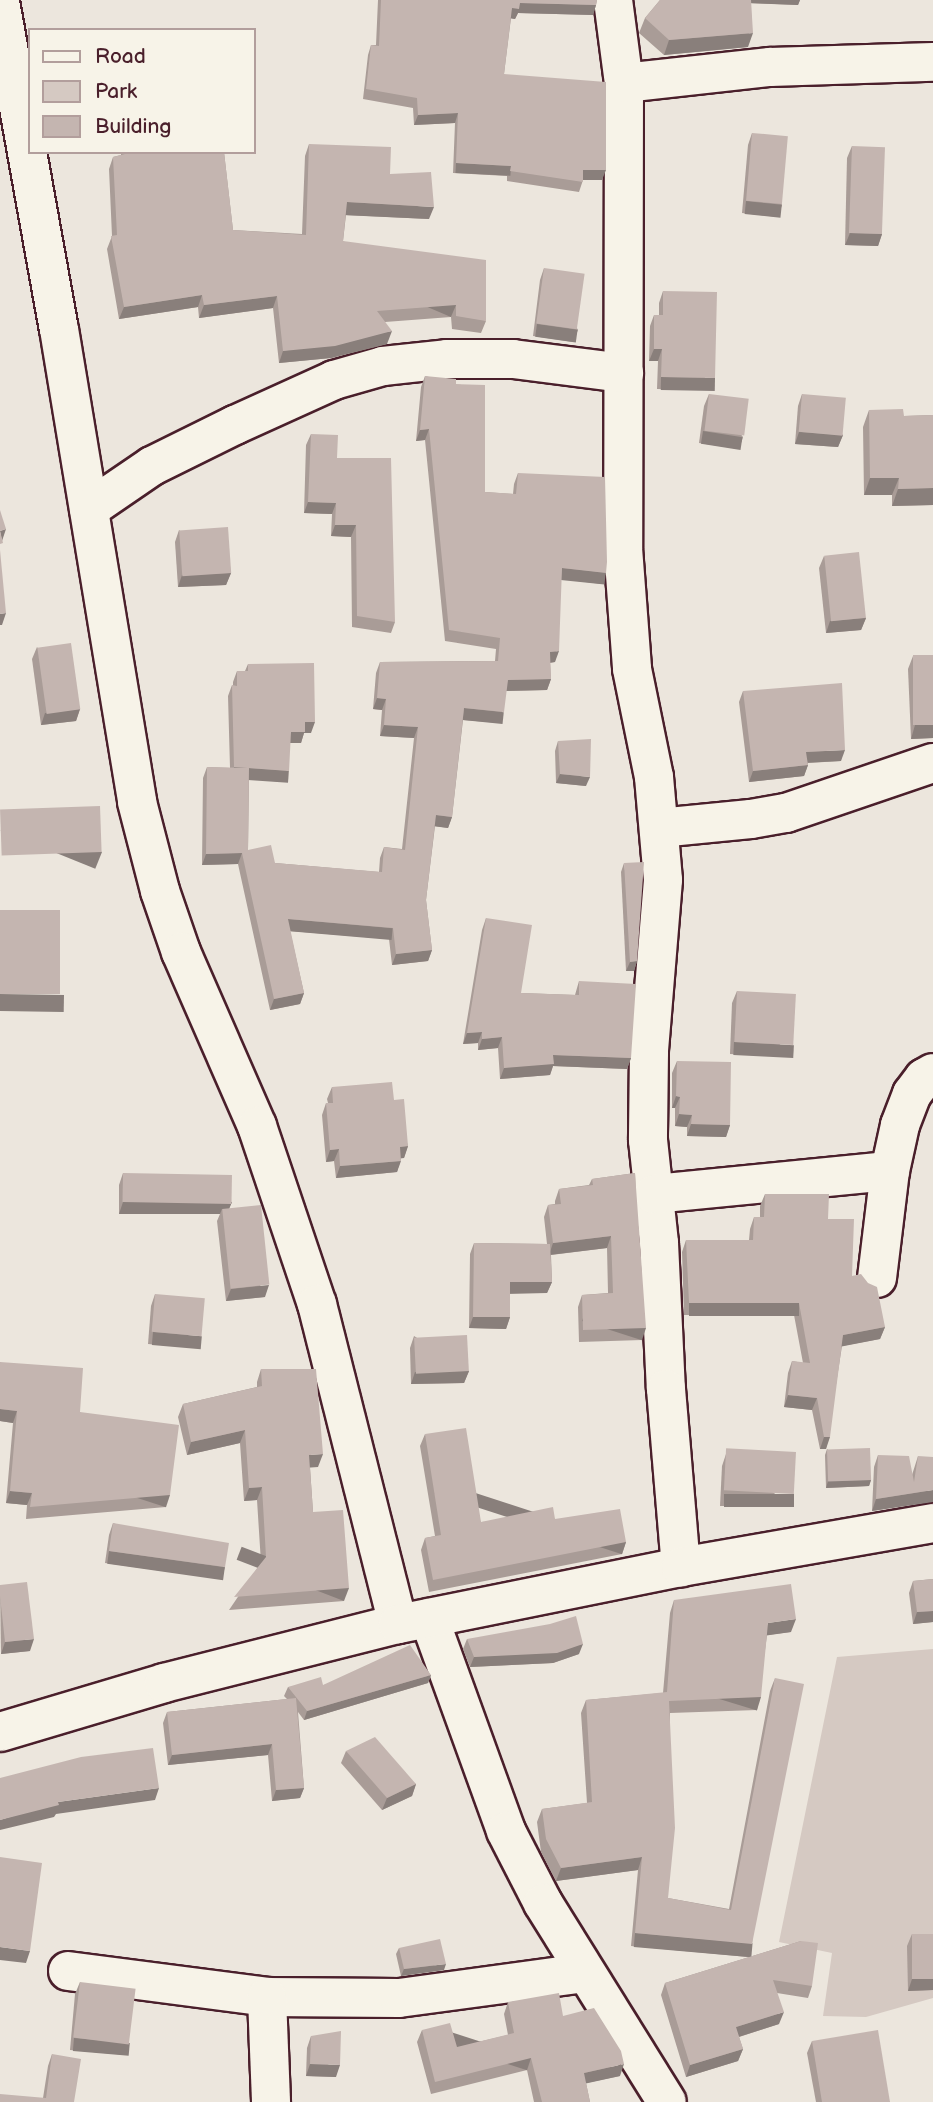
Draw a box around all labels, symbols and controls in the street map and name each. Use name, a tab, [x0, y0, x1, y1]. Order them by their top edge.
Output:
legend	[28, 28, 256, 154]
text: Road	[95, 44, 146, 69]
text: Park	[95, 79, 137, 104]
text: Building	[95, 114, 171, 139]

